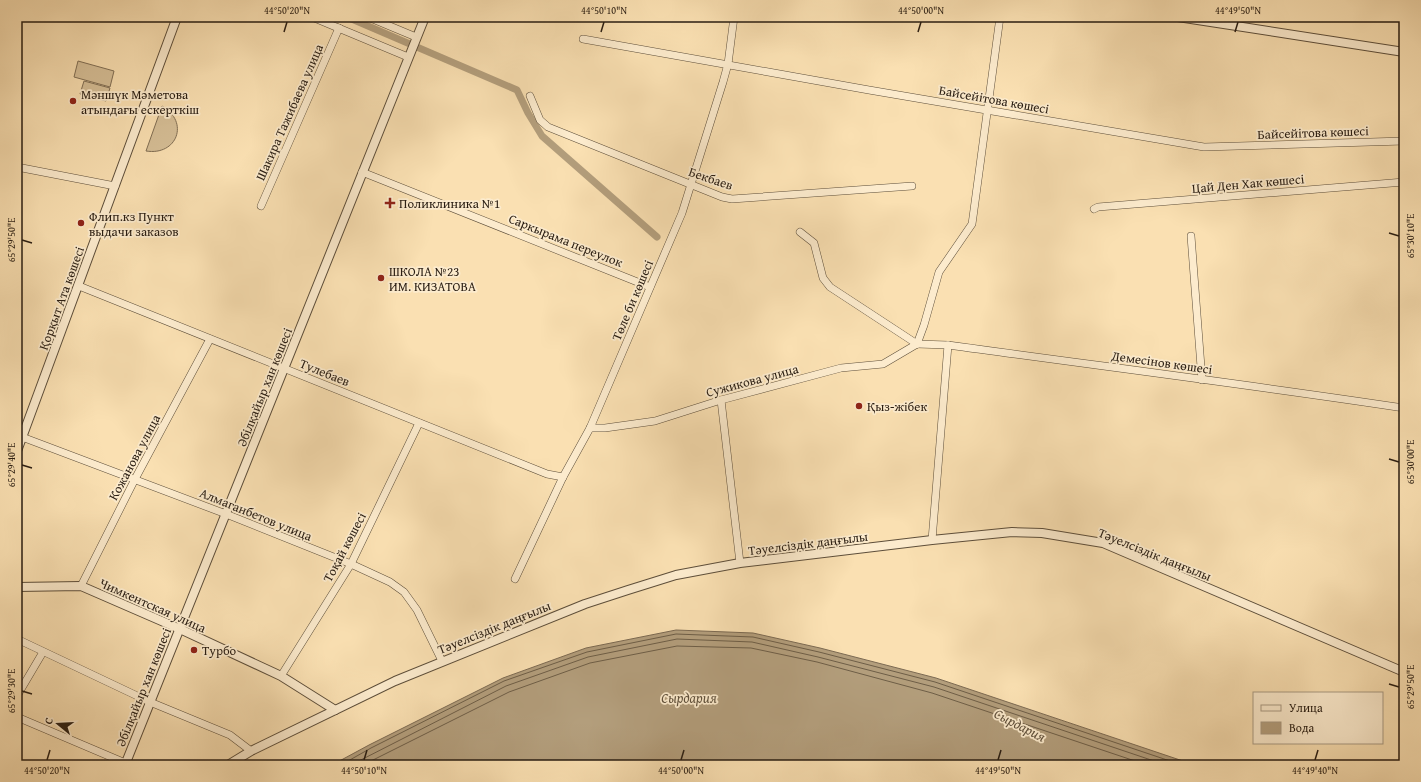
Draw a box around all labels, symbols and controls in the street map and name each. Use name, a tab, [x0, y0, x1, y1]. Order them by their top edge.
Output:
text: 44°50'20"N	[264, 3, 310, 18]
text: 44°50'10"N	[581, 3, 627, 18]
text: 44°50'00"N	[898, 3, 944, 18]
text: 44°49'50"N	[1215, 3, 1261, 18]
street label: Шакира Тажибаева улица	[251, 40, 329, 184]
street label: Байсейітова көшесі	[937, 80, 1051, 119]
place label: Мәншүк Мәметова атындағы ескерткіш	[81, 85, 199, 119]
marker: Мәншүк Мәметова атындағы ескерткіш	[68, 96, 78, 106]
street label: Байсейітова көшесі	[1257, 121, 1369, 144]
street label: Бекбаев	[686, 162, 735, 195]
street label: Цай Ден Хак көшесі	[1191, 169, 1305, 198]
place label: Поликлиника №1	[399, 194, 500, 213]
marker: Поликлиника №1	[384, 197, 396, 209]
place label: Флип.кз Пункт выдачи заказов	[89, 207, 179, 241]
street label: Саркырама переулок	[506, 209, 626, 272]
text: 65°30'10"E	[1403, 214, 1418, 258]
text: 65°29'50"E	[4, 218, 19, 262]
marker: Флип.кз Пункт выдачи заказов	[76, 218, 86, 228]
street label: Қорқыт Ата көшесі	[34, 243, 89, 353]
street label: Төле би көшесі	[607, 257, 658, 344]
place label: ШКОЛА №23 ИМ. КИЗАТОВА	[389, 262, 476, 296]
marker: ШКОЛА №23 ИМ. КИЗАТОВА	[376, 273, 386, 283]
street label: Әбілқайыр хан көшесі	[232, 325, 297, 449]
street label: Демесінов көшесі	[1109, 346, 1214, 379]
street label: Тулебаев	[297, 354, 353, 391]
street label: Сужикова улица	[704, 359, 801, 402]
place label: Қыз-жібек	[867, 397, 927, 416]
marker: Қыз-жібек	[854, 401, 864, 411]
street label: Кожанова улица	[104, 410, 166, 504]
text: 65°30'00"E	[1403, 440, 1418, 484]
text: 65°29'40"E	[4, 443, 19, 487]
street label: Алмаганбетов улица	[197, 483, 316, 546]
street label: Тоқай көшесі	[318, 509, 371, 585]
street label: Тәуелсіздік даңғылы	[1095, 523, 1214, 586]
street label: Тәуелсіздік даңғылы	[747, 527, 869, 560]
street label: Чимкентская улица	[96, 573, 210, 638]
street label: Тәуелсіздік даңғылы	[435, 596, 554, 659]
street label: Әбілқайыр хан көшесі	[111, 625, 176, 749]
place label: Турбо	[202, 641, 237, 660]
marker: Турбо	[189, 645, 199, 655]
text: 65°29'50"E	[1403, 665, 1418, 709]
text: 65°29'30"E	[4, 669, 19, 713]
water label: Сырдария	[661, 688, 717, 708]
legend	[1253, 692, 1383, 744]
text: Улица	[1289, 699, 1323, 716]
water label: Сырдария	[991, 703, 1049, 747]
north arrow	[38, 704, 78, 744]
text: С	[40, 715, 57, 726]
text: Вода	[1289, 719, 1314, 736]
text: 44°50'20"N	[24, 763, 70, 778]
text: 44°50'10"N	[341, 763, 387, 778]
text: 44°50'00"N	[658, 763, 704, 778]
text: 44°49'50"N	[975, 763, 1021, 778]
text: 44°49'40"N	[1292, 763, 1338, 778]

